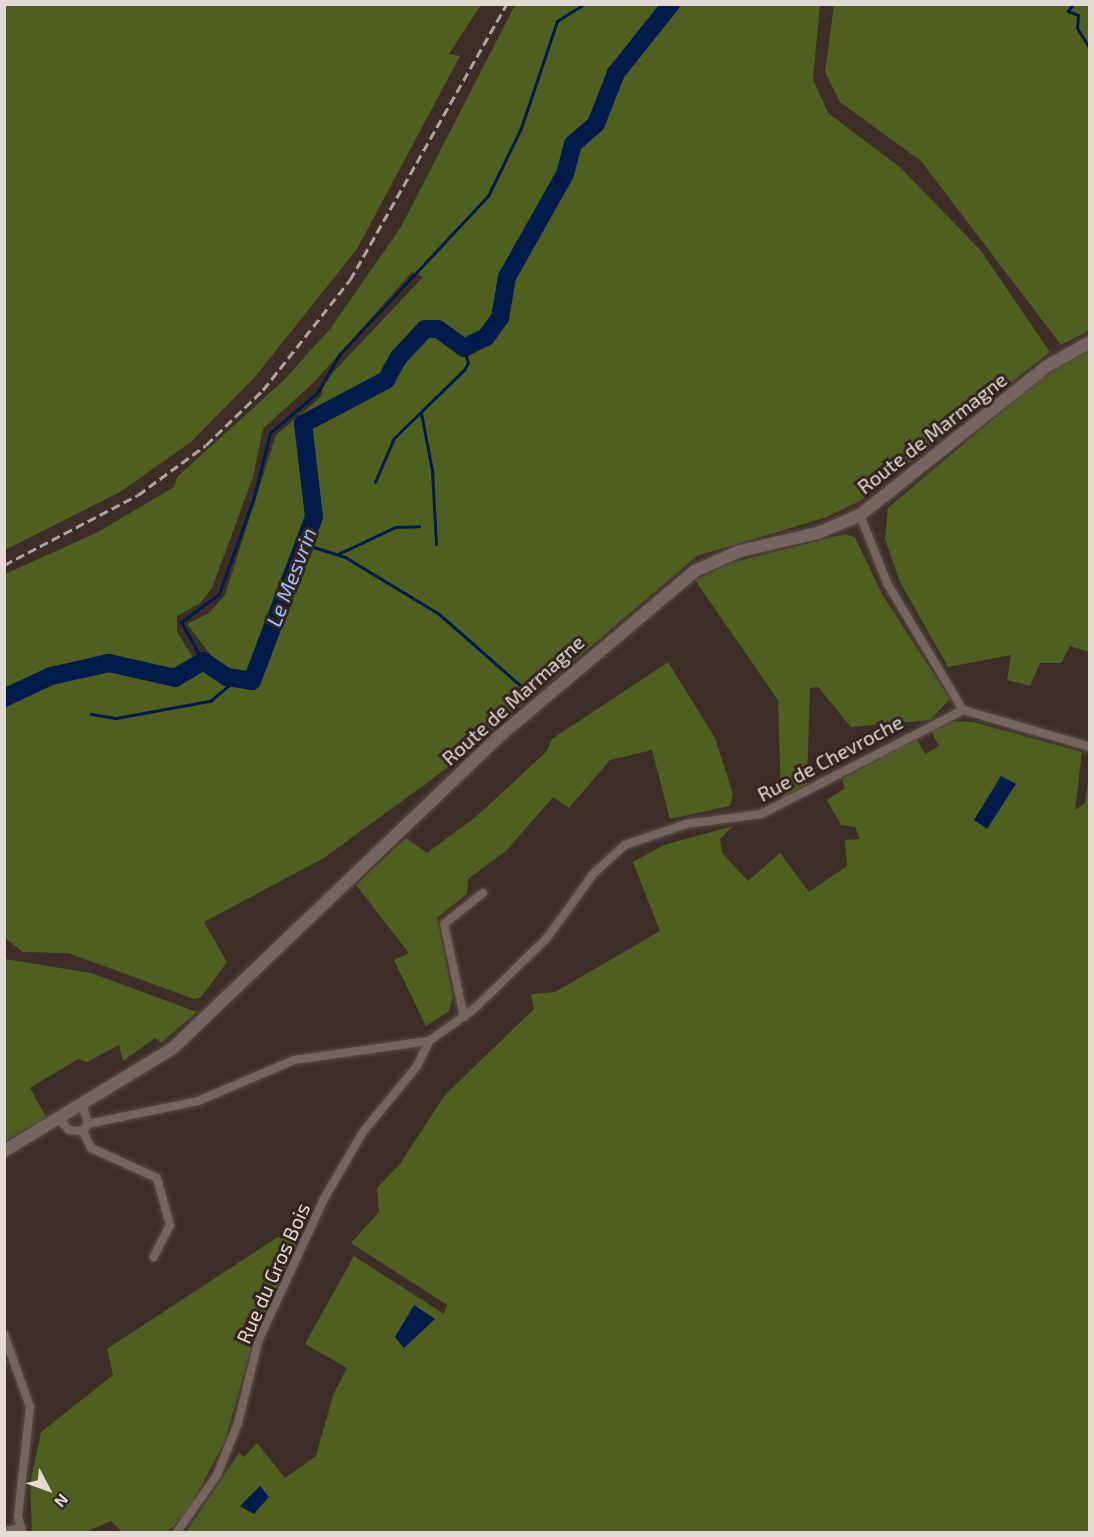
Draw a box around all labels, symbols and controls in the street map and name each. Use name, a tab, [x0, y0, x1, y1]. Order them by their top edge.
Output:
street label: Route de Marmagne	[852, 367, 1012, 499]
water label: Le Mesvrin	[261, 524, 321, 630]
street label: Route de Marmagne	[437, 630, 589, 770]
street label: Rue de Chevroche	[753, 710, 907, 806]
street label: Rue du Gros Bois	[231, 1199, 315, 1347]
north arrow	[18, 1459, 78, 1519]
text: N	[51, 1491, 73, 1512]

